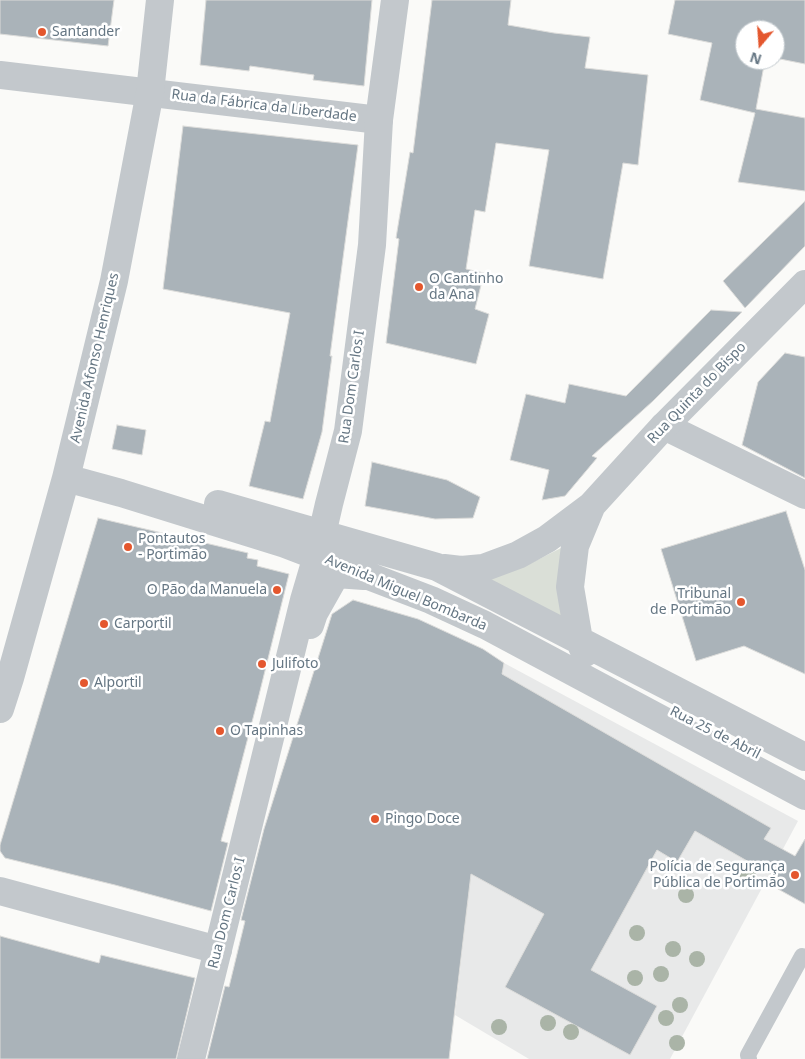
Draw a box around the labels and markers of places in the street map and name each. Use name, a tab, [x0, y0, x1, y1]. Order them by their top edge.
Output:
place label: Santander	[52, 24, 120, 40]
marker: Santander	[36, 26, 48, 38]
place label: O Cantinho da Ana	[429, 271, 503, 304]
marker: O Cantinho da Ana	[413, 281, 425, 293]
place label: Pontautos - Portimão	[138, 531, 207, 564]
marker: Pontautos - Portimão	[122, 541, 134, 553]
place label: O Pão da Manuela	[147, 582, 267, 598]
marker: O Pão da Manuela	[271, 584, 283, 596]
place label: Tribunal de Portimão	[650, 586, 731, 618]
marker: Tribunal de Portimão	[735, 596, 747, 608]
place label: Carportil	[114, 616, 172, 632]
marker: Carportil	[98, 618, 110, 630]
place label: Julifoto	[272, 656, 319, 672]
marker: Julifoto	[256, 658, 268, 670]
place label: Alportil	[94, 675, 142, 691]
marker: Alportil	[78, 677, 90, 689]
place label: O Tapinhas	[230, 723, 303, 739]
marker: O Tapinhas	[214, 725, 226, 737]
place label: Pingo Doce	[385, 811, 460, 827]
marker: Pingo Doce	[369, 813, 381, 825]
place label: Polícia de Segurança Pública de Portimão	[649, 859, 785, 892]
marker: Polícia de Segurança Pública de Portimão	[789, 869, 801, 881]

